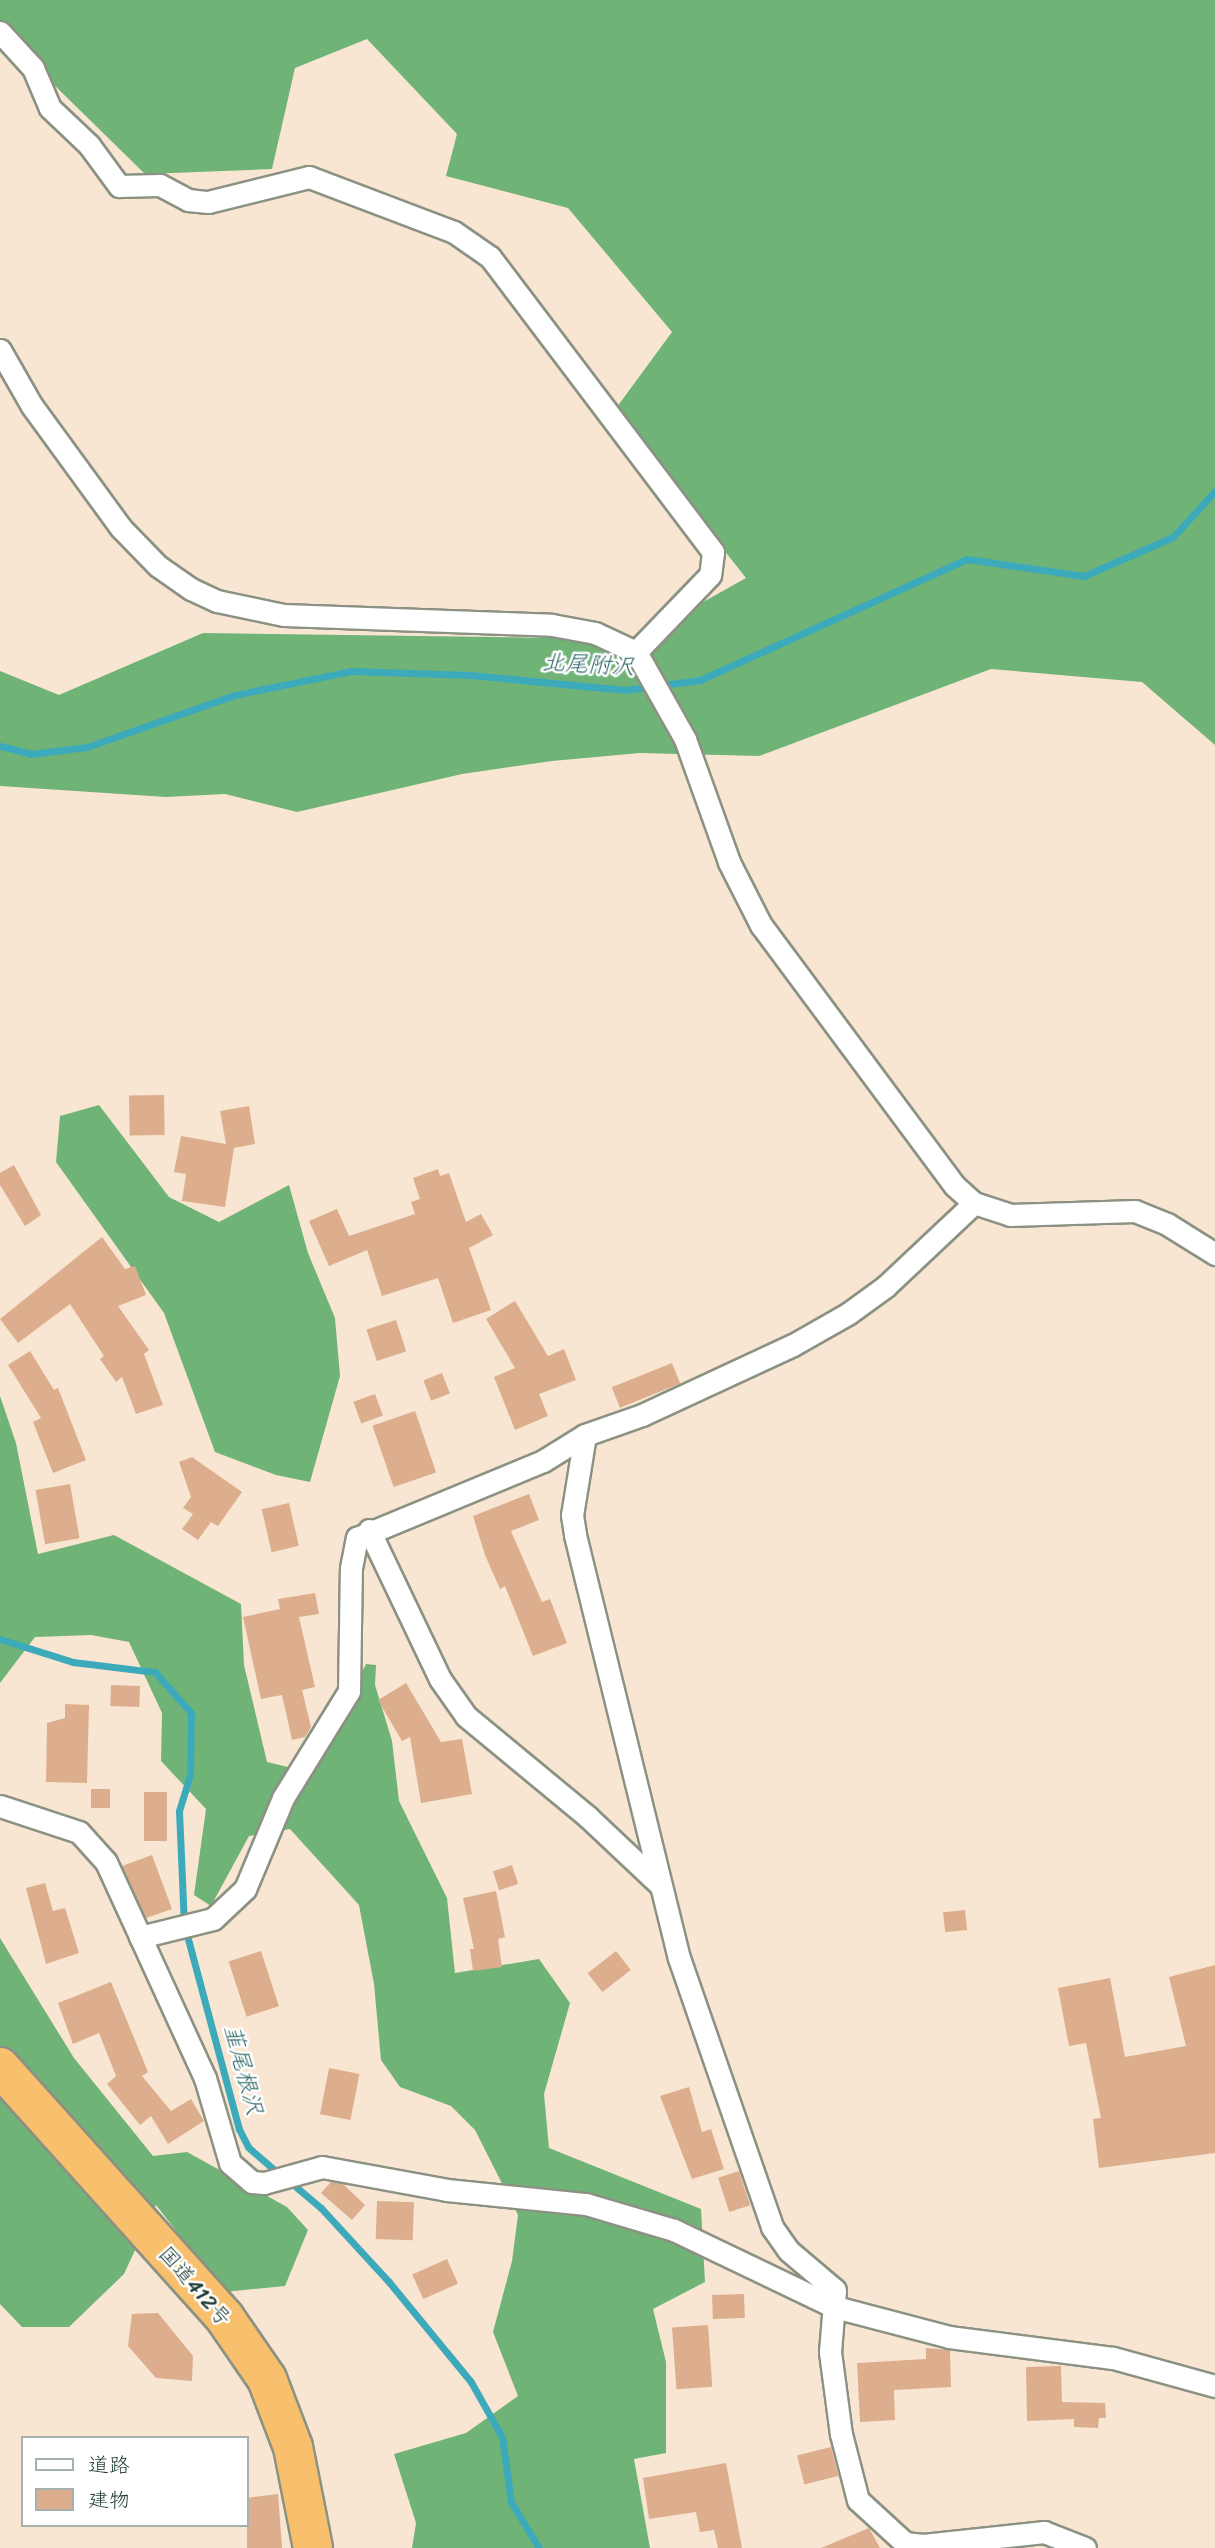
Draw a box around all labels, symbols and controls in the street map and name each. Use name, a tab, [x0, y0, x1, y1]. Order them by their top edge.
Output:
water label: 北尾附沢	[541, 649, 635, 681]
water label: 韮尾根沢	[218, 2022, 268, 2118]
street label: 国道412号	[154, 2241, 236, 2331]
legend	[21, 2436, 248, 2527]
text: 道路	[88, 2446, 130, 2484]
text: 建物	[88, 2481, 130, 2519]

